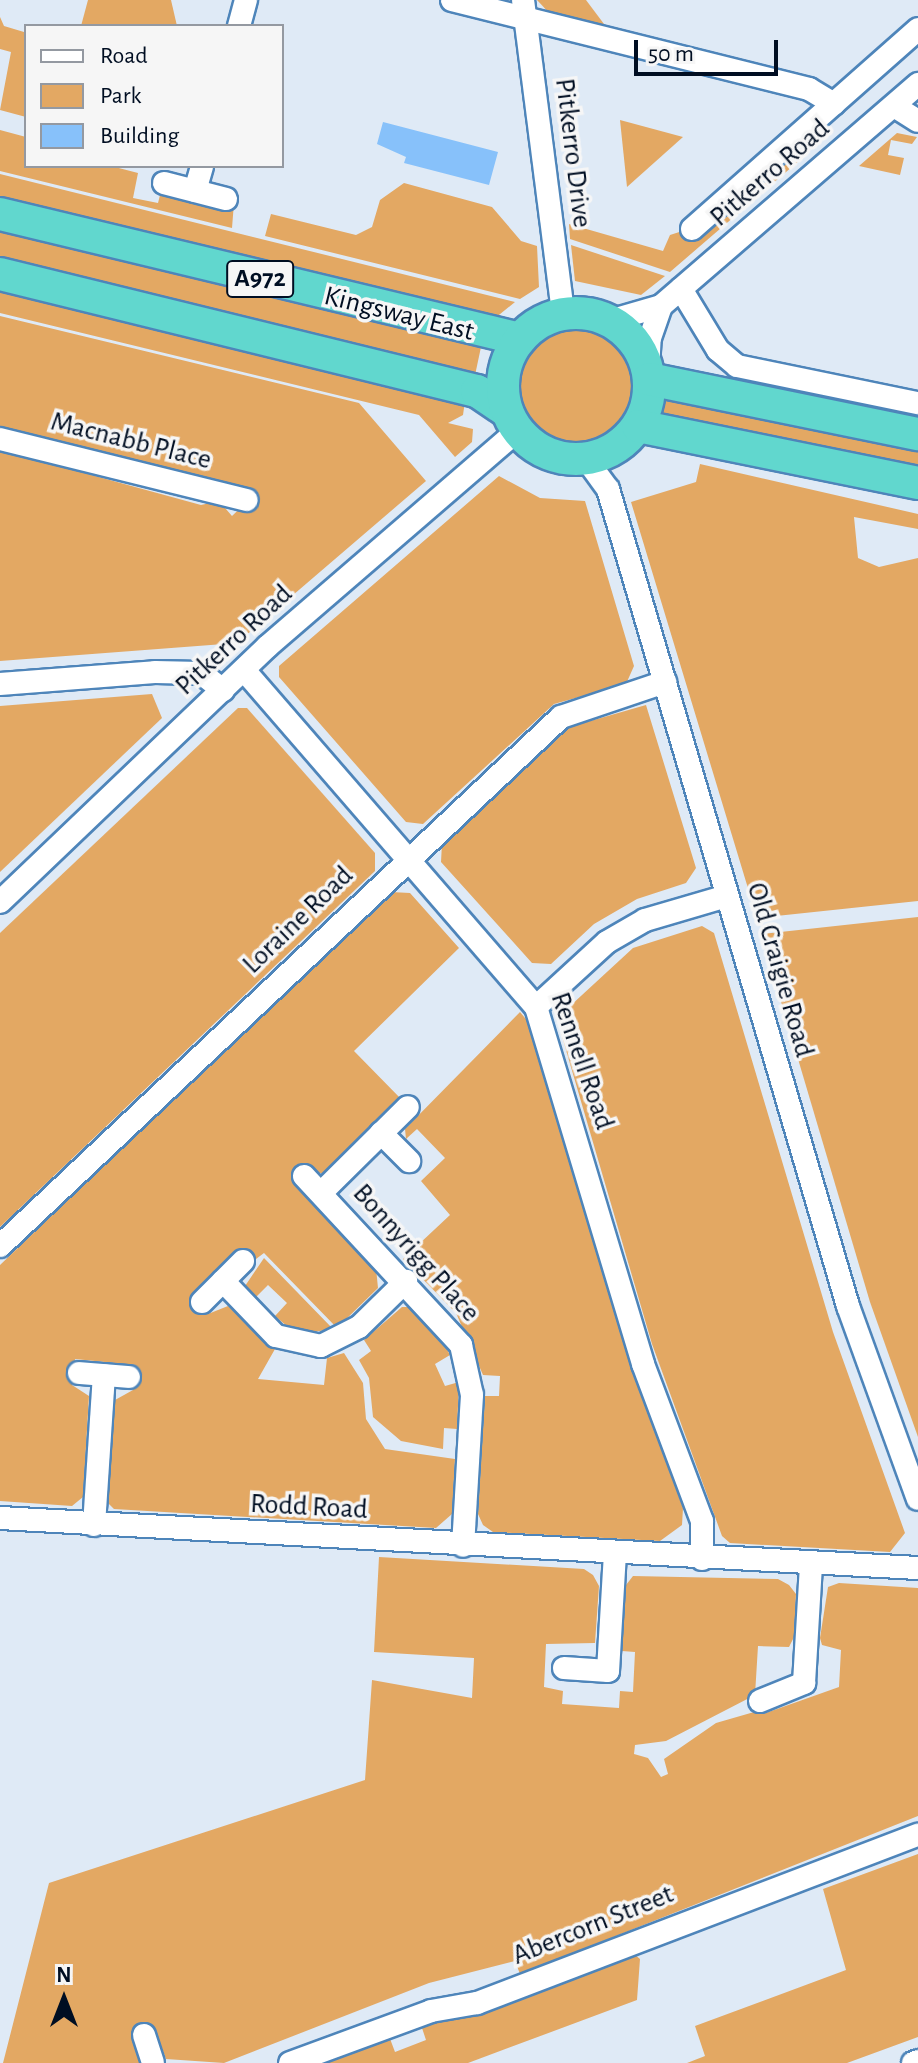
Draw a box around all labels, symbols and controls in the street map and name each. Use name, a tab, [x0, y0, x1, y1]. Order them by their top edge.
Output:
legend	[24, 24, 284, 168]
scale bar	[638, 24, 782, 74]
text: 50 m	[648, 42, 694, 66]
text: Road	[100, 44, 148, 68]
street label: Pitkerro Drive	[547, 76, 599, 230]
text: Park	[100, 84, 141, 108]
street label: Pitkerro Road	[703, 112, 837, 234]
text: Building	[100, 124, 179, 148]
road number: A972	[226, 257, 294, 301]
street label: Kingsway East	[321, 279, 477, 349]
street label: Macnabb Place	[47, 405, 215, 477]
street label: Pitkerro Road	[169, 577, 299, 703]
street label: Loraine Road	[236, 859, 360, 981]
street label: Old Craigie Road	[739, 879, 821, 1061]
street label: Rennell Road	[543, 988, 621, 1134]
street label: Bonnyrigg Place	[345, 1177, 487, 1329]
street label: Rodd Road	[249, 1487, 369, 1527]
street label: Abercorn Street	[508, 1877, 678, 1973]
north arrow	[24, 1959, 104, 2039]
text: N	[56, 1964, 72, 1986]

